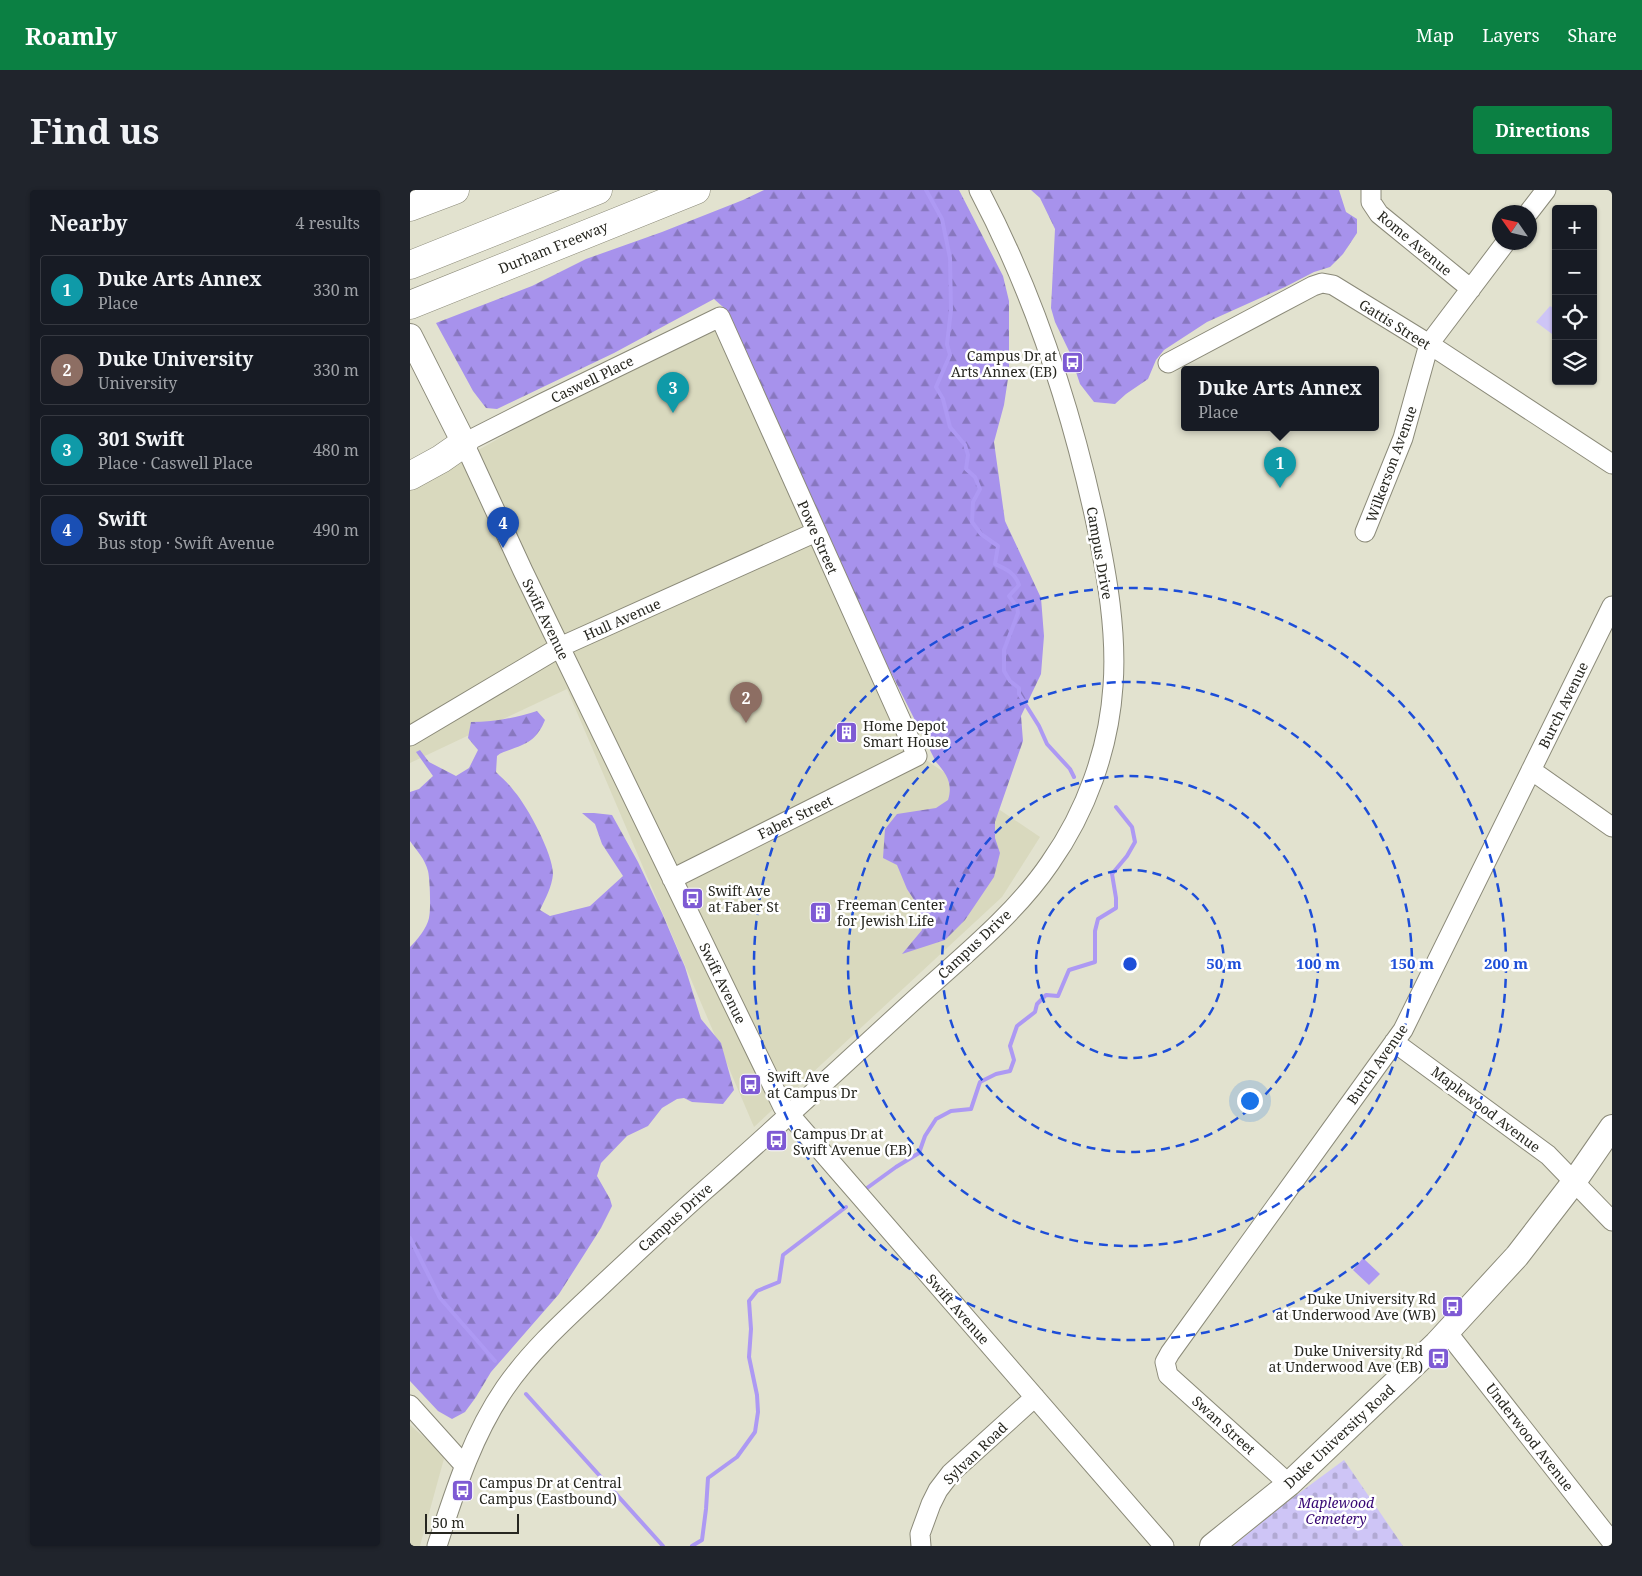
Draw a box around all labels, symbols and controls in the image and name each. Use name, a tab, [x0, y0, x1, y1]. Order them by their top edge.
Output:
text: Roamly	[25, 19, 117, 52]
text: Map	[1416, 23, 1454, 47]
text: Layers	[1482, 23, 1540, 47]
text: Share	[1568, 23, 1617, 47]
button: Directions	[1473, 106, 1612, 154]
text: Find us	[30, 107, 159, 154]
north arrow	[1492, 205, 1537, 250]
map controls	[1552, 205, 1597, 385]
button: +	[1552, 205, 1597, 250]
street label: Rome Avenue	[1374, 206, 1456, 280]
text: Nearby	[50, 209, 128, 237]
text: 4 results	[296, 212, 360, 234]
street label: Durham Freeway	[495, 216, 611, 278]
button: −	[1552, 250, 1597, 295]
text: Duke Arts Annex	[98, 266, 262, 292]
text: 1	[62, 279, 72, 301]
text: 330 m	[313, 279, 359, 301]
text: Place	[98, 292, 138, 314]
street label: Gattis Street	[1356, 294, 1435, 354]
button: locate	[1552, 295, 1597, 340]
button: layers	[1552, 340, 1597, 385]
text: Duke University	[98, 346, 253, 372]
place label: Campus Dr at Arts Annex (EB)	[951, 346, 1057, 381]
street label: Caswell Place	[548, 351, 636, 407]
bus stop icon: Campus Dr at Arts Annex (EB)	[1061, 351, 1085, 375]
text: 2	[62, 359, 72, 381]
text: 330 m	[313, 359, 359, 381]
popup	[1181, 366, 1379, 431]
text: University	[98, 372, 177, 394]
pin: 3	[657, 372, 689, 413]
text: Duke Arts Annex	[1198, 375, 1362, 401]
text: Place	[1198, 401, 1238, 423]
street label: Wilkerson Avenue	[1361, 403, 1421, 525]
text: 301 Swift	[98, 426, 184, 452]
text: 3	[62, 439, 72, 461]
text: 480 m	[313, 439, 359, 461]
pin: 1	[1264, 447, 1296, 488]
text: Place · Caswell Place	[98, 452, 253, 474]
street label: Powe Street	[793, 497, 843, 577]
street label: Campus Drive	[1082, 505, 1118, 601]
text: Swift	[98, 506, 147, 532]
pin: 4	[487, 507, 519, 548]
text: 4	[62, 519, 72, 541]
text: 490 m	[313, 519, 359, 541]
text: Bus stop · Swift Avenue	[98, 532, 275, 554]
street label: Swift Avenue	[518, 575, 574, 663]
street label: Hull Avenue	[581, 594, 663, 644]
street label: Burch Avenue	[1534, 659, 1592, 751]
pin: 2	[730, 682, 762, 723]
place label: Home Depot Smart House	[863, 716, 949, 751]
building icon: Home Depot Smart House	[835, 721, 859, 745]
street label: Faber Street	[754, 791, 836, 843]
place label: Swift Ave at Faber St	[708, 881, 779, 916]
bus stop icon: Swift Ave at Faber St	[680, 886, 704, 910]
place label: Freeman Center for Jewish Life	[837, 895, 945, 930]
building icon: Freeman Center for Jewish Life	[809, 900, 833, 924]
street label: Campus Drive	[933, 905, 1015, 983]
street label: Swift Avenue	[695, 939, 751, 1027]
text: 50 m	[1206, 953, 1242, 973]
text: 100 m	[1296, 953, 1340, 973]
text: 150 m	[1390, 953, 1434, 973]
text: 200 m	[1484, 953, 1528, 973]
centre of rings	[1121, 955, 1139, 973]
street label: Burch Avenue	[1342, 1020, 1412, 1108]
street label: Maplewood Avenue	[1428, 1062, 1544, 1156]
place label: Swift Ave at Campus Dr	[767, 1067, 858, 1102]
bus stop icon: Swift Ave at Campus Dr	[739, 1072, 763, 1096]
your location	[1237, 1088, 1263, 1114]
place label: Campus Dr at Swift Avenue (EB)	[793, 1124, 912, 1159]
bus stop icon: Campus Dr at Swift Avenue (EB)	[765, 1129, 789, 1153]
street label: Campus Drive	[634, 1178, 716, 1256]
street label: Swift Avenue	[922, 1270, 994, 1348]
place label: Duke University Rd at Underwood Ave (WB)	[1276, 1289, 1436, 1324]
bus stop icon: Duke University Rd at Underwood Ave (WB)	[1440, 1294, 1464, 1318]
place label: Duke University Rd at Underwood Ave (EB)	[1269, 1341, 1423, 1376]
bus stop icon: Duke University Rd at Underwood Ave (EB)	[1427, 1346, 1451, 1370]
street label: Duke University Road	[1280, 1379, 1399, 1492]
street label: Underwood Avenue	[1482, 1379, 1578, 1495]
street label: Swan Street	[1188, 1391, 1260, 1459]
street label: Sylvan Road	[939, 1417, 1011, 1488]
place label: Campus Dr at Central Campus (Eastbound)	[479, 1473, 622, 1508]
bus stop icon: Campus Dr at Central Campus (Eastbound)	[451, 1478, 475, 1502]
park label: Maplewood Cemetery	[1297, 1493, 1375, 1528]
scale bar	[425, 1511, 519, 1534]
text: 50 m	[432, 1513, 465, 1532]

